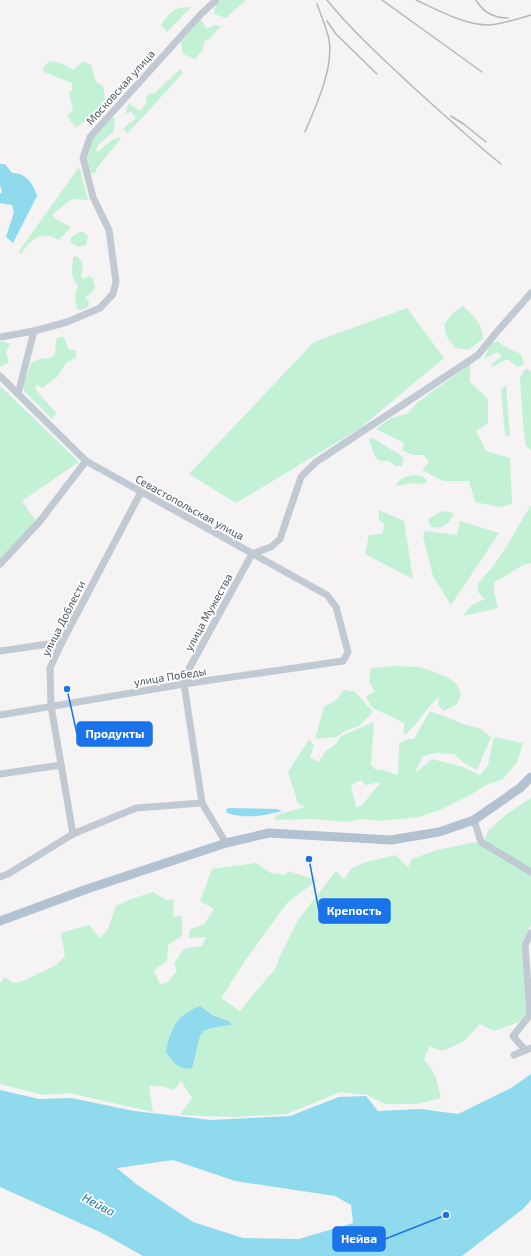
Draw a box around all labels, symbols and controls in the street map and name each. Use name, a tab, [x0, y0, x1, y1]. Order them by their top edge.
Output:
street label: Московская улица	[83, 47, 158, 128]
street label: Севастопольская улица	[133, 472, 247, 543]
street label: улица Мужества	[181, 571, 235, 653]
street label: улица Доблести	[38, 578, 88, 658]
street label: улица Победы	[133, 664, 207, 689]
callout: Продукты	[77, 722, 152, 746]
text: Продукты	[86, 726, 145, 740]
callout: Крепость	[319, 899, 390, 923]
text: Крепость	[327, 903, 382, 917]
water label: Нейва	[80, 1190, 118, 1218]
callout: Нейва	[333, 1227, 385, 1251]
text: Нейва	[341, 1231, 377, 1245]

